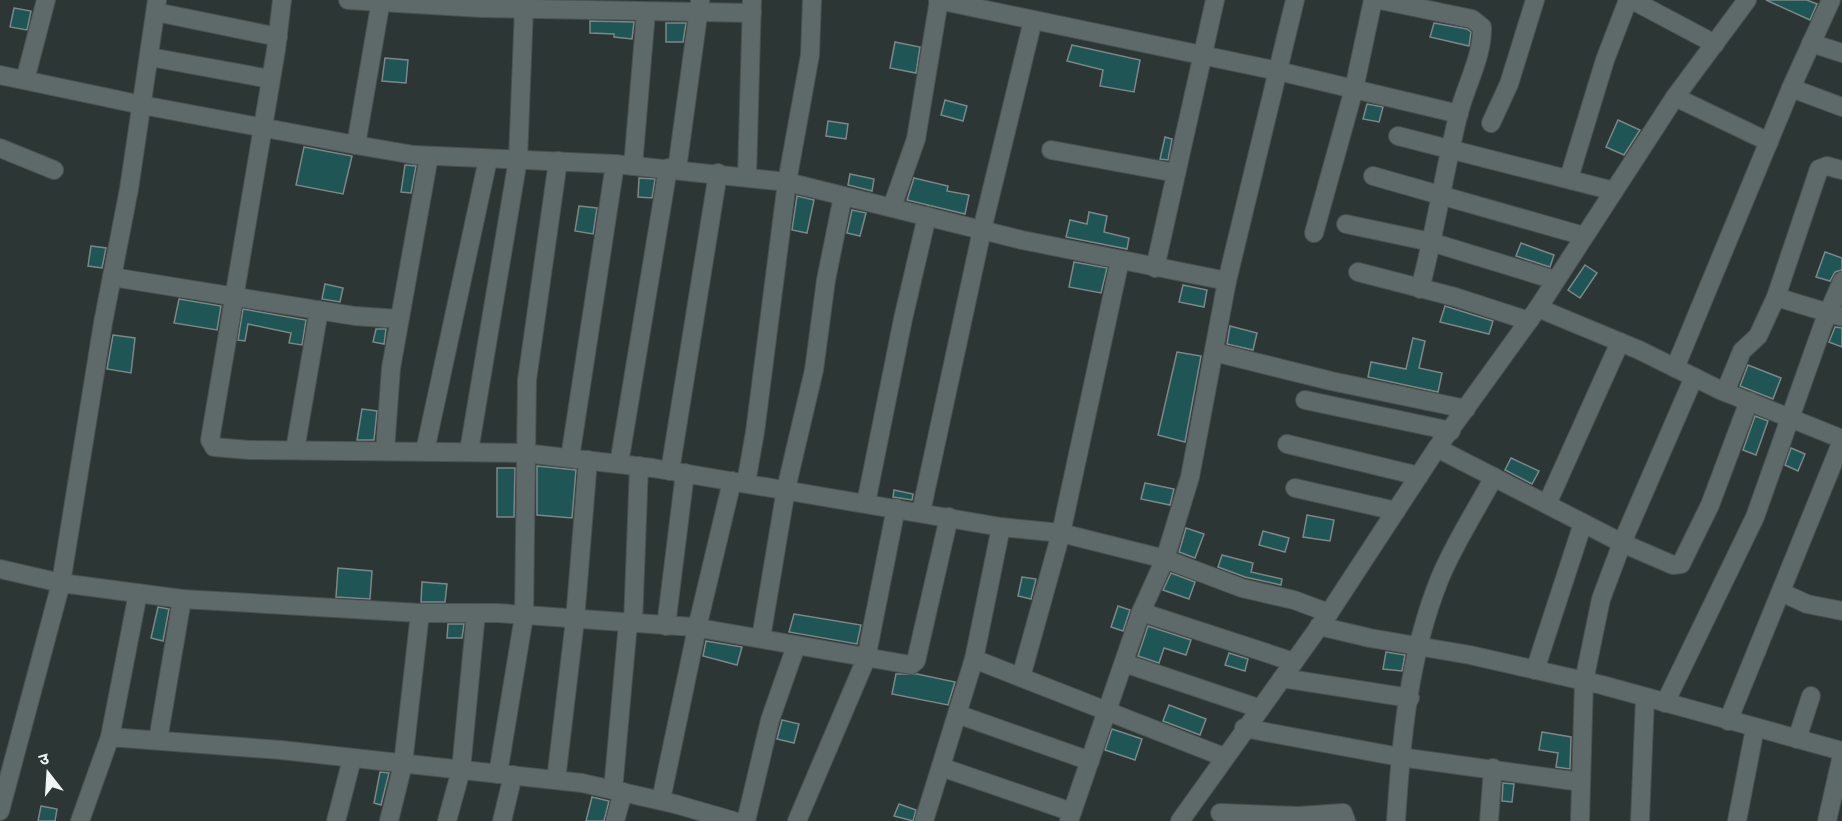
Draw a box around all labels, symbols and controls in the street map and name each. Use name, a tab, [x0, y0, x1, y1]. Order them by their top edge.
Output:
north arrow	[18, 743, 78, 803]
text: उ	[36, 747, 52, 771]

